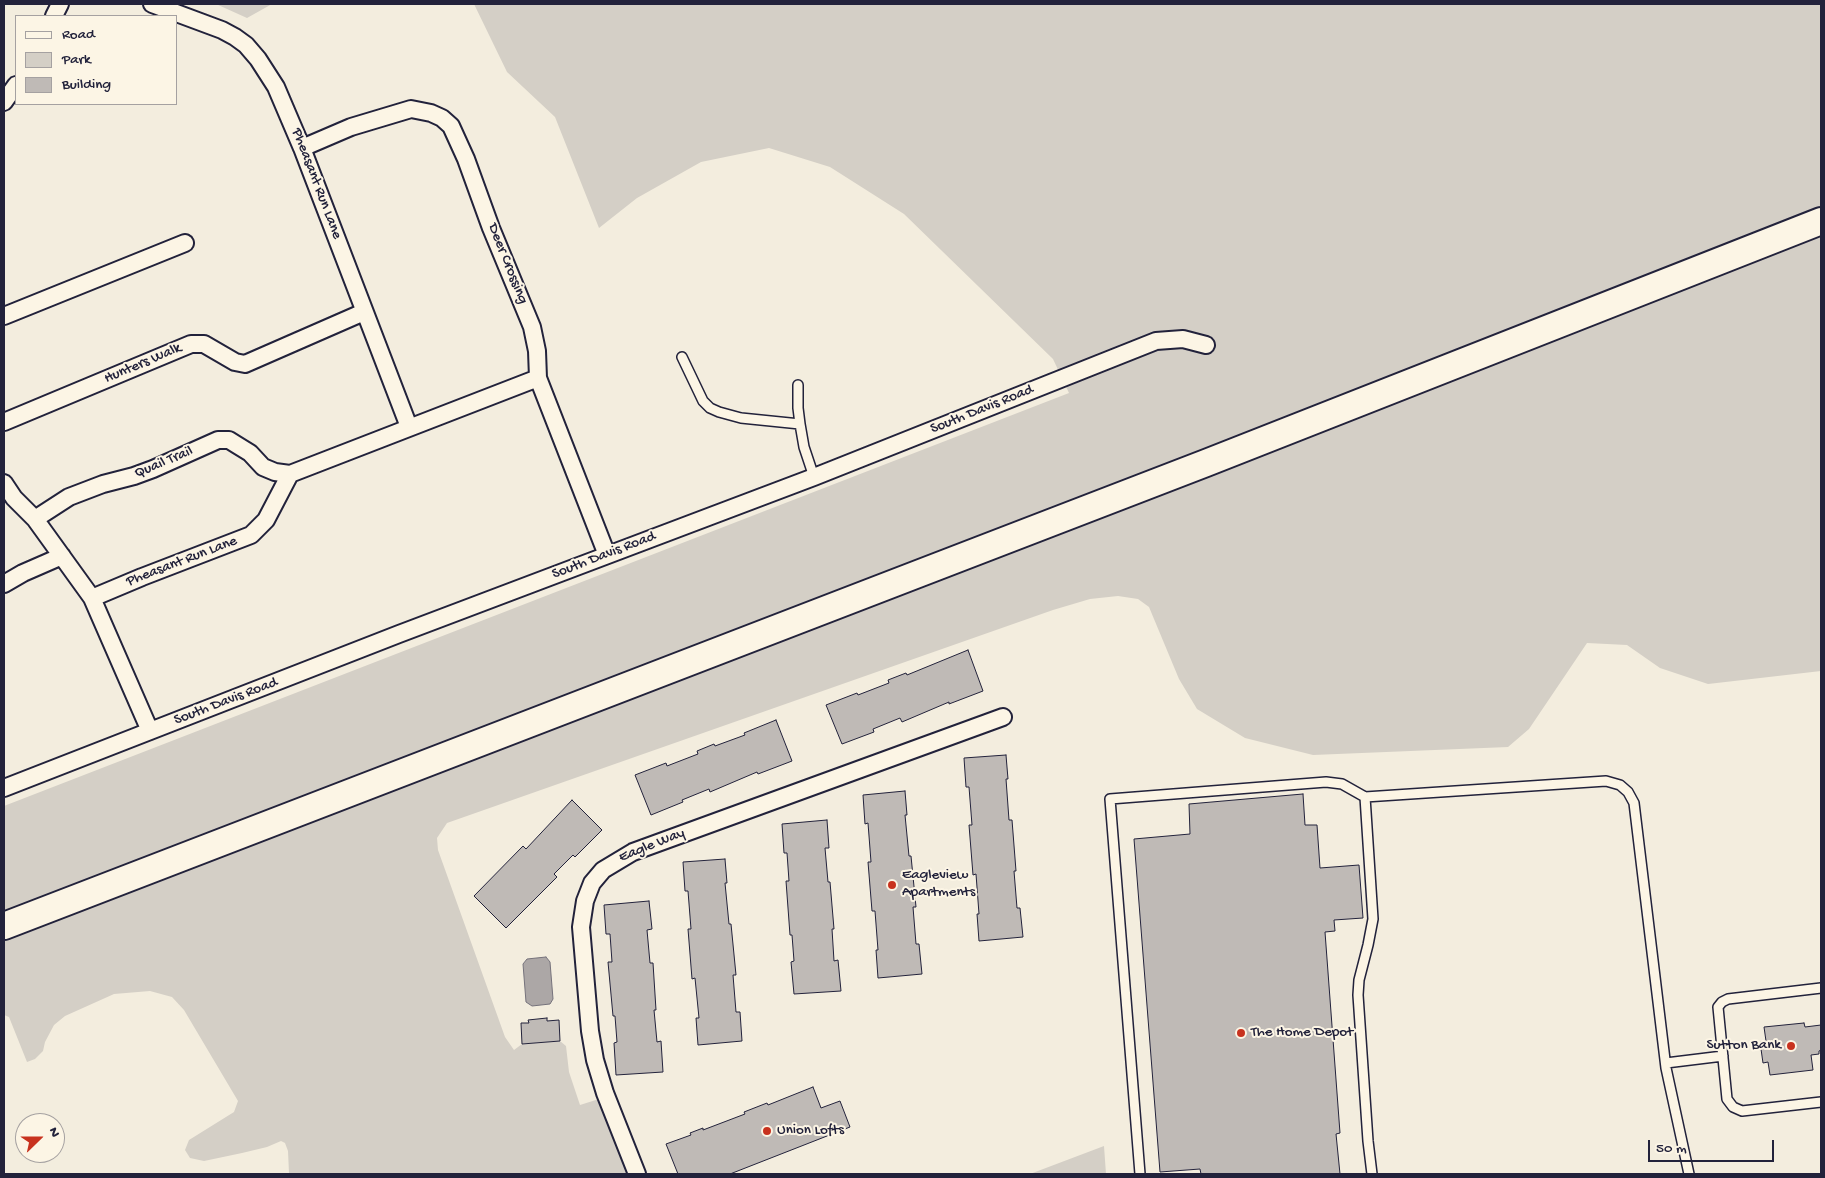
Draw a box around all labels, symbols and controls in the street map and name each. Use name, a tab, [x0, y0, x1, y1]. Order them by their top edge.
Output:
legend	[15, 15, 178, 105]
text: Road	[62, 26, 95, 44]
text: Park	[62, 51, 91, 69]
text: Building	[62, 76, 111, 94]
street label: Pheasant Run Lane	[287, 126, 345, 242]
street label: Deer Crossing	[483, 221, 531, 307]
street label: Hunters Walk	[102, 340, 184, 388]
street label: South Davis Road	[928, 381, 1036, 439]
street label: Quail Trail	[132, 443, 196, 483]
street label: South Davis Road	[550, 528, 658, 584]
street label: Pheasant Run Lane	[124, 533, 240, 591]
street label: South Davis Road	[172, 674, 280, 730]
street label: Eagle Way	[617, 825, 687, 867]
place label: Eagleview Apartments	[902, 867, 975, 902]
marker: Eagleview Apartments	[886, 879, 898, 891]
place label: The Home Depot	[1251, 1024, 1353, 1042]
marker: The Home Depot	[1235, 1027, 1247, 1039]
place label: Sutton Bank	[1706, 1037, 1781, 1055]
marker: Sutton Bank	[1785, 1040, 1797, 1052]
north arrow	[15, 1113, 65, 1163]
place label: Union Lofts	[777, 1122, 844, 1140]
text: N	[44, 1125, 63, 1140]
marker: Union Lofts	[761, 1125, 773, 1137]
scale bar	[1650, 1130, 1776, 1162]
text: 50 m	[1656, 1140, 1687, 1158]

